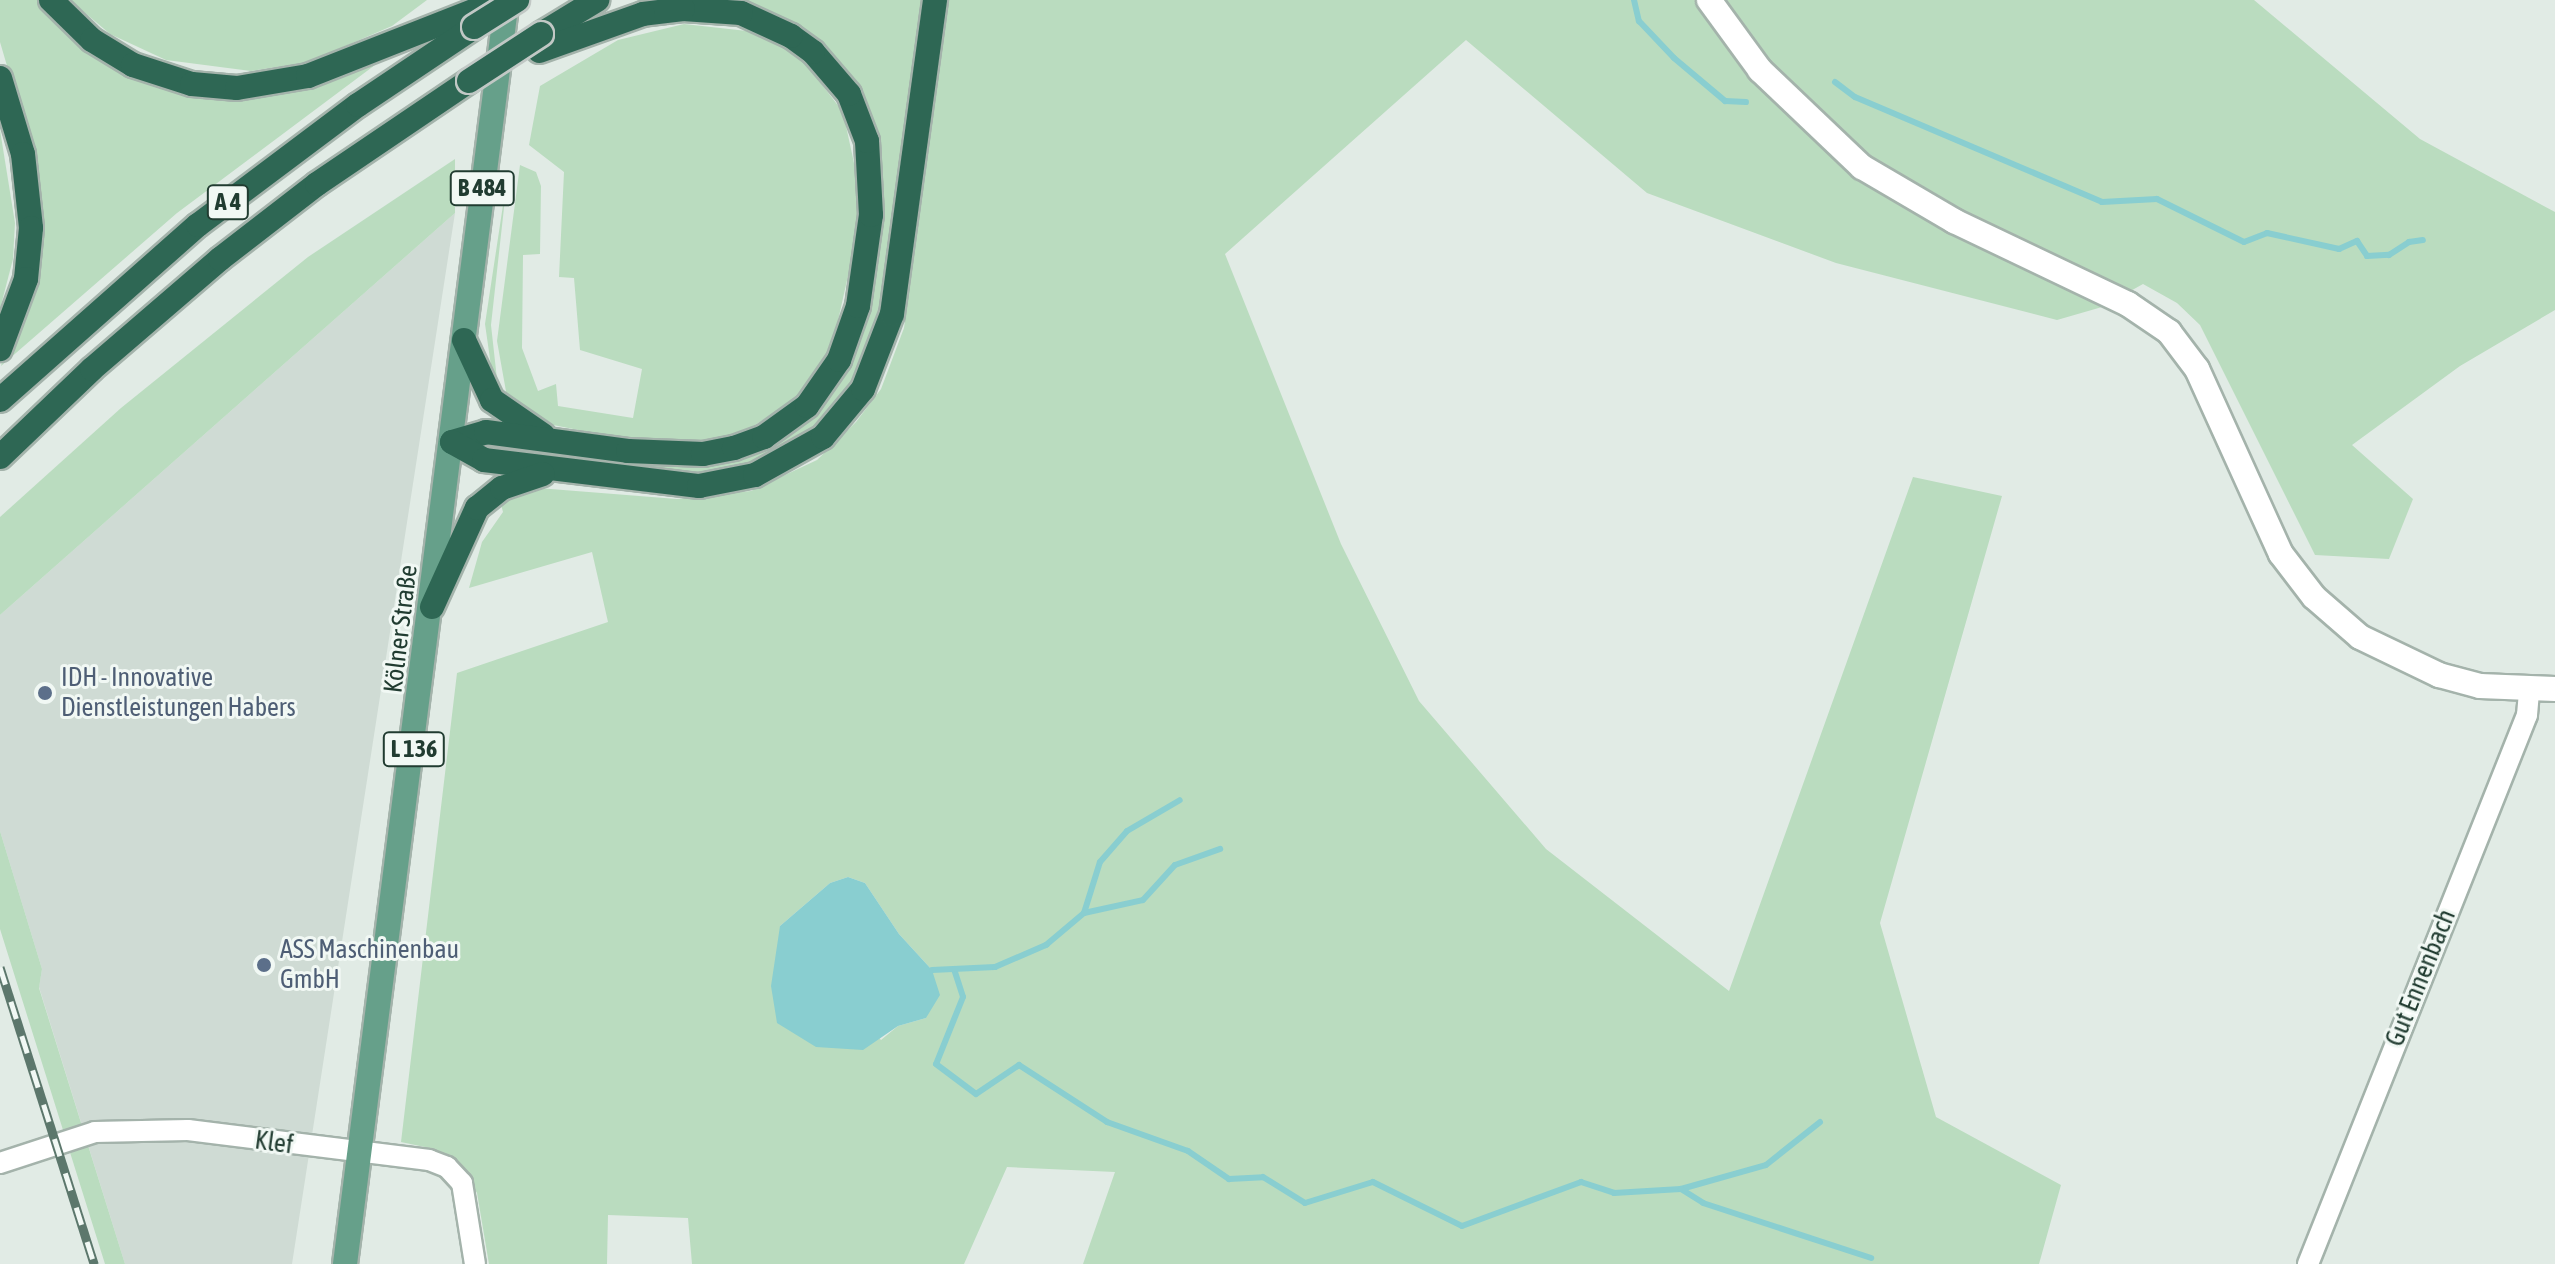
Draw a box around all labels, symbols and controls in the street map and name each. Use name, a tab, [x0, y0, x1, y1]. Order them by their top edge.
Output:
road number: B 484	[448, 168, 516, 208]
road number: A 4	[206, 182, 250, 222]
street label: Kölner Straße	[378, 563, 424, 695]
place label: IDH - Innovative Dienstleistungen Habers	[61, 662, 296, 724]
marker: IDH - Innovative Dienstleistungen Habers	[36, 684, 54, 702]
road number: L 136	[382, 729, 446, 769]
street label: Gut Ennenbach	[2379, 905, 2463, 1051]
place label: ASS Maschinenbau GmbH	[280, 934, 459, 996]
marker: ASS Maschinenbau GmbH	[255, 956, 273, 974]
street label: Klef	[253, 1125, 295, 1161]

